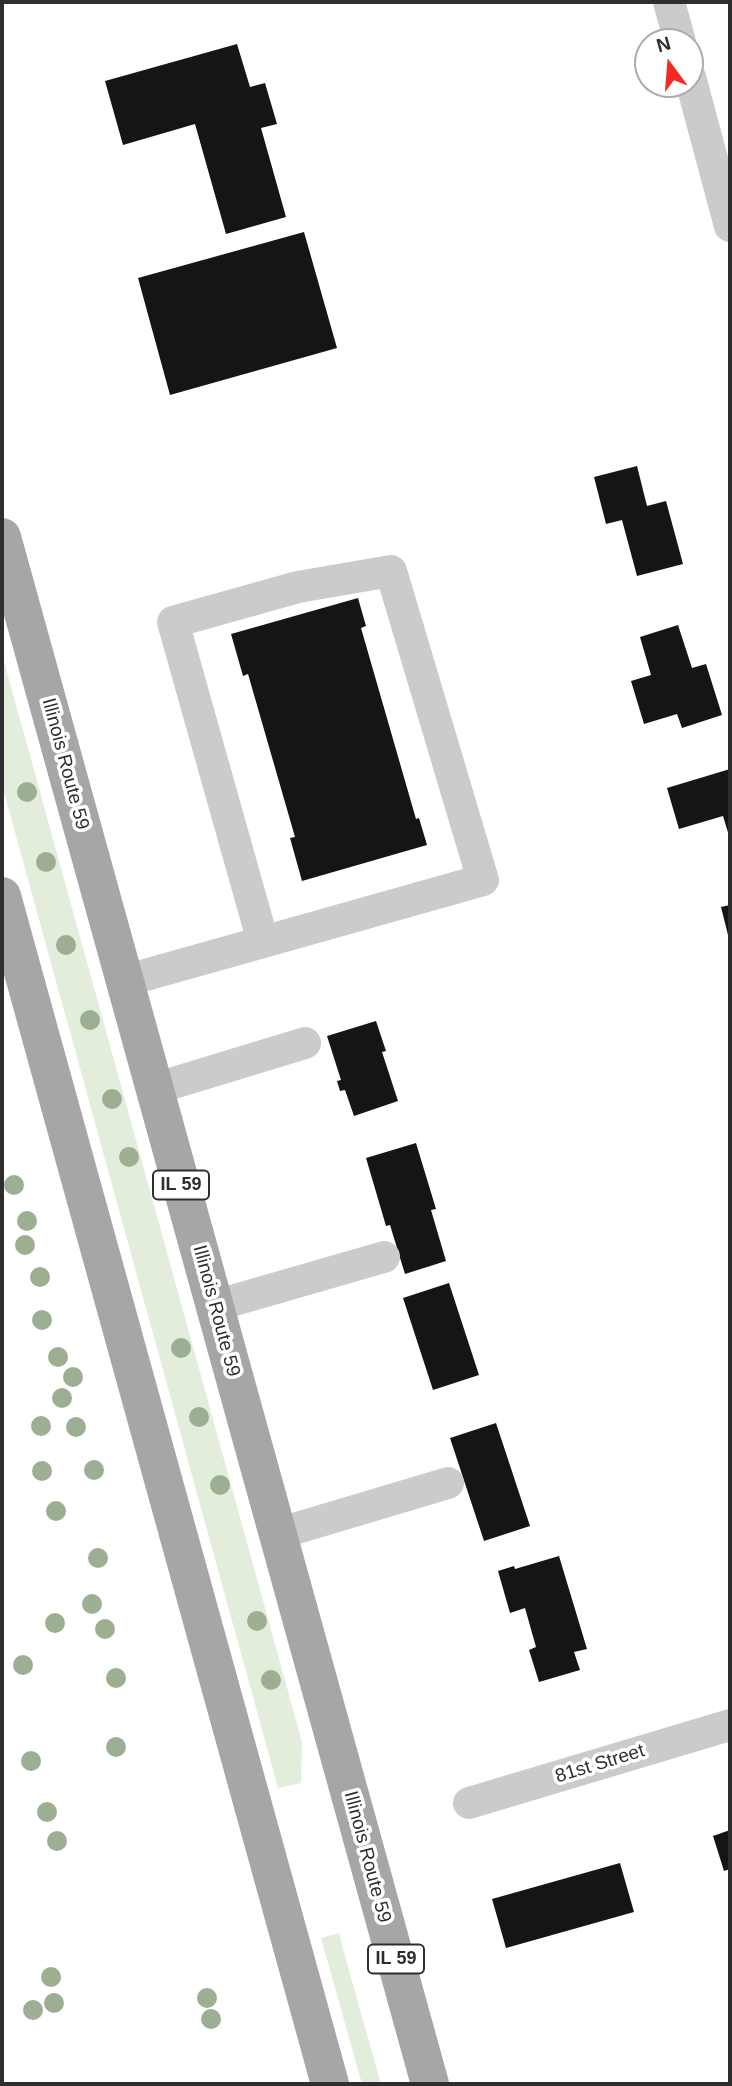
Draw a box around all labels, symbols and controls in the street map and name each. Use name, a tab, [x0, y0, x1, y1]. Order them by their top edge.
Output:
north arrow	[634, 28, 704, 98]
text: N	[654, 32, 673, 56]
street label: Illinois Route 59	[36, 696, 94, 832]
road number: IL 59	[153, 1170, 209, 1200]
street label: Illinois Route 59	[187, 1243, 245, 1379]
street label: 81st Street	[553, 1740, 647, 1788]
street label: Illinois Route 59	[338, 1789, 396, 1925]
road number: IL 59	[368, 1944, 424, 1973]

